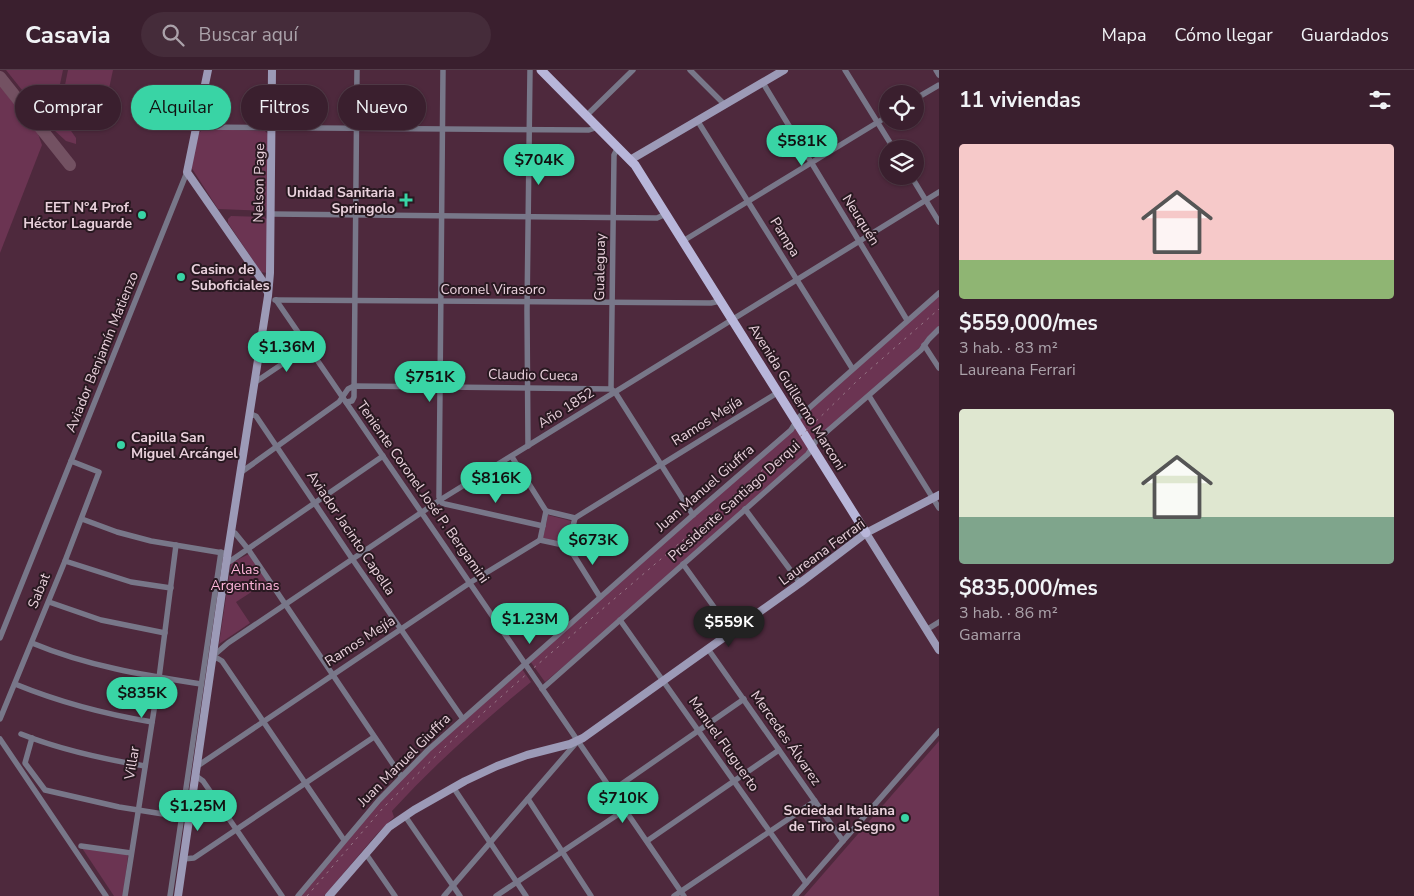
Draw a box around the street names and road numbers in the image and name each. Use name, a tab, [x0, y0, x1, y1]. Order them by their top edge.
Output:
street label: Nelson Page	[249, 143, 269, 223]
street label: Neuquén	[838, 191, 884, 249]
street label: Pampa	[765, 214, 805, 260]
street label: Gualeguay	[590, 232, 610, 301]
street label: Aviador Benjamín Matienzo	[61, 269, 143, 435]
street label: Coronel Virasoro	[440, 280, 546, 299]
street label: Avenida Guillermo Marconi	[744, 320, 850, 474]
street label: Claudio Cueca	[488, 365, 578, 385]
street label: Año 1852	[534, 383, 598, 433]
street label: Ramos Mejía	[668, 392, 746, 450]
street label: Teniente Coronel José P. Bergamini	[352, 397, 494, 587]
street label: Presidente Santiago Derqui	[664, 437, 804, 565]
street label: Juan Manuel Giuffra	[651, 440, 758, 537]
street label: Aviador Jacinto Capella	[302, 467, 400, 599]
street label: Laureana Ferrari	[775, 514, 869, 590]
street label: Sabat	[23, 570, 55, 611]
street label: Ramos Mejía	[321, 611, 399, 671]
street label: Mercedes Álvarez	[746, 687, 826, 790]
street label: Manuel Fluguerto	[684, 693, 764, 795]
street label: Juan Manuel Giuffra	[353, 709, 455, 811]
street label: Villar	[120, 745, 144, 782]

